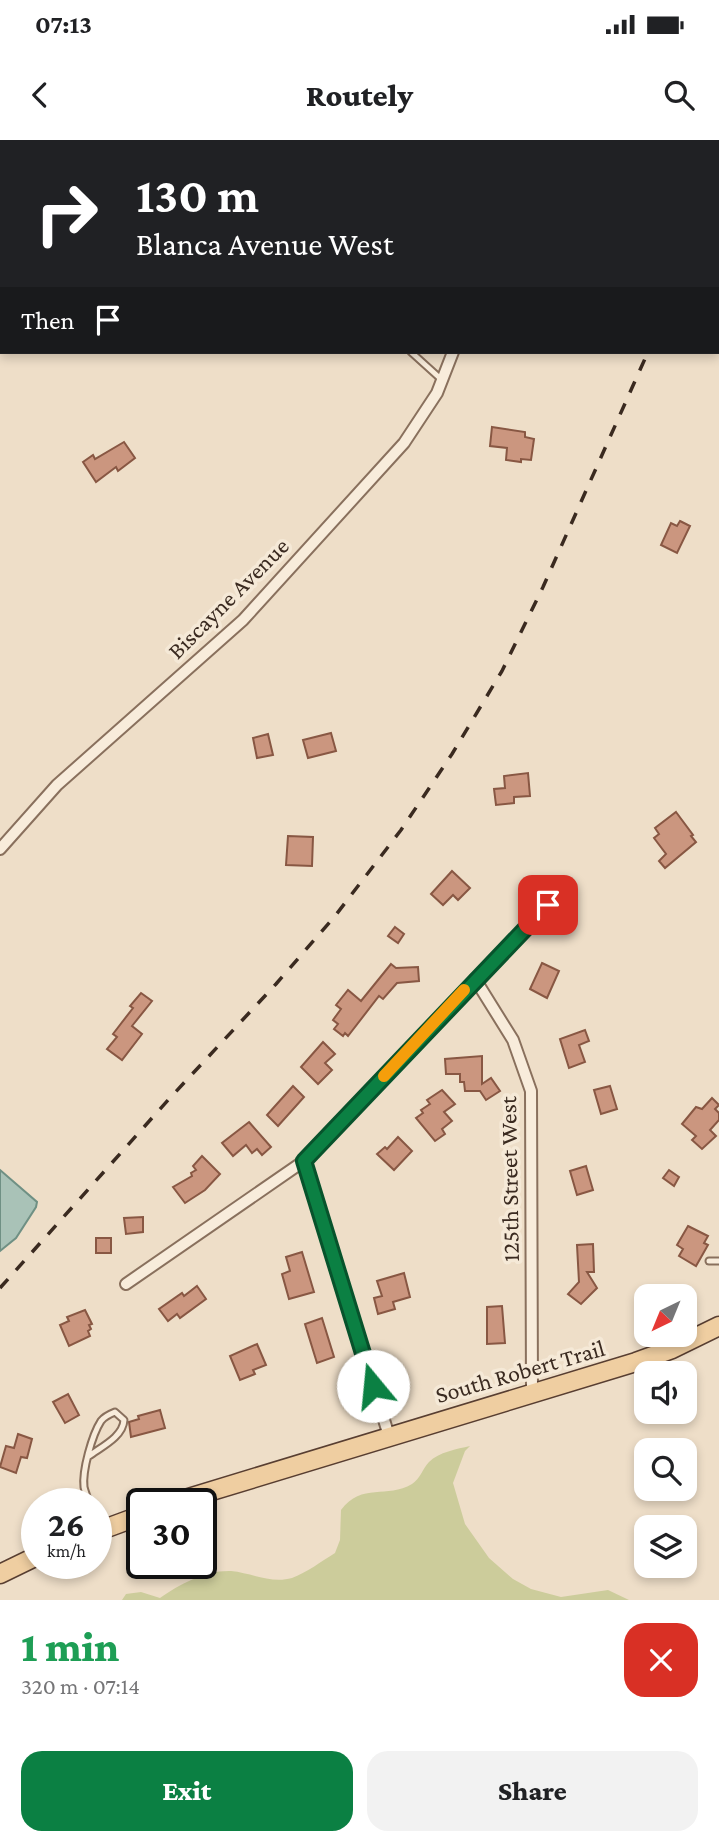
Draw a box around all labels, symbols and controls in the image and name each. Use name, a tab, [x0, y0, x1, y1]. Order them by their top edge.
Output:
text: 07:13	[35, 10, 92, 39]
icon: back	[21, 76, 59, 114]
icon: search	[660, 76, 698, 114]
text: Routely	[306, 77, 413, 113]
icon: right	[21, 168, 112, 259]
text: 130 m	[136, 168, 259, 223]
text: Blanca Avenue West	[136, 226, 394, 262]
icon: arrive	[89, 301, 127, 339]
text: Then	[21, 306, 75, 335]
street label: Biscayne Avenue	[162, 532, 294, 664]
pin	[518, 875, 578, 935]
icon: arrive	[529, 886, 567, 924]
street label: 125th Street West	[494, 1095, 524, 1262]
north arrow	[634, 1284, 696, 1348]
map controls	[634, 1284, 697, 1578]
street label: South Robert Trail	[432, 1334, 608, 1408]
position arrow	[336, 1349, 410, 1423]
button: sound	[634, 1361, 697, 1424]
button: search	[634, 1438, 697, 1501]
speed limit sign: 30	[126, 1488, 217, 1579]
text: 26	[48, 1505, 85, 1544]
button: layers	[634, 1515, 697, 1578]
text: km/h	[47, 1541, 86, 1561]
text: 1 min	[21, 1623, 119, 1670]
button: close	[624, 1623, 698, 1697]
text: 320 m · 07:14	[21, 1673, 140, 1699]
button: Exit	[21, 1751, 353, 1831]
button: Share	[367, 1751, 698, 1831]

